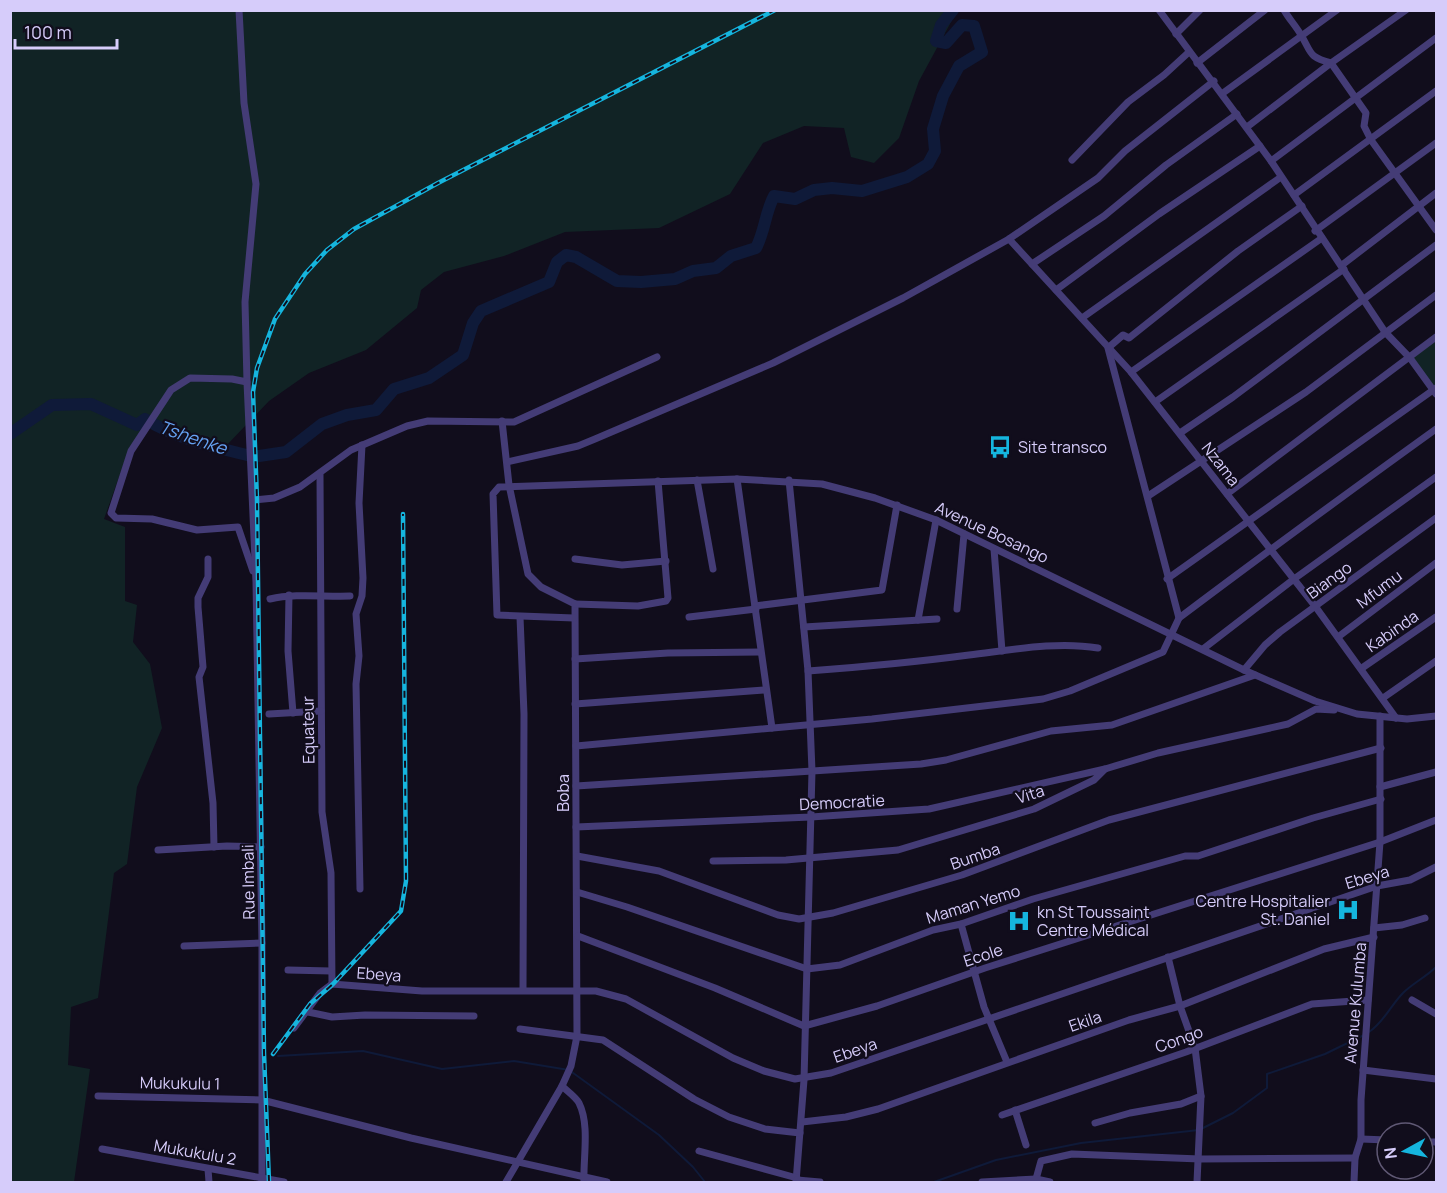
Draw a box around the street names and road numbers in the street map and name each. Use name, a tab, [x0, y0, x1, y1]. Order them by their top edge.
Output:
street label: Nzama	[1197, 437, 1245, 491]
street label: Avenue Bosango	[932, 496, 1052, 568]
street label: Biango	[1302, 556, 1356, 604]
street label: Mfumu	[1352, 565, 1406, 613]
street label: Kabinda	[1361, 605, 1423, 657]
street label: Equateur	[296, 696, 320, 764]
street label: Boba	[552, 774, 574, 812]
street label: Vita	[1013, 779, 1047, 809]
street label: Democratie	[799, 789, 885, 815]
street label: Bumba	[947, 837, 1003, 875]
street label: Rue Imbali	[236, 844, 260, 920]
street label: Ebeya	[1342, 860, 1392, 894]
street label: Maman Yemo	[923, 879, 1023, 929]
street label: Ecole	[960, 938, 1006, 972]
street label: Avenue Kulumba	[1339, 941, 1371, 1065]
street label: Ebeya	[356, 961, 402, 987]
street label: Ekila	[1066, 1005, 1104, 1037]
street label: Congo	[1152, 1020, 1206, 1058]
street label: Ebeya	[830, 1032, 880, 1068]
street label: Mukukulu 1	[140, 1071, 220, 1095]
street label: Mukukulu 2	[152, 1134, 238, 1170]

